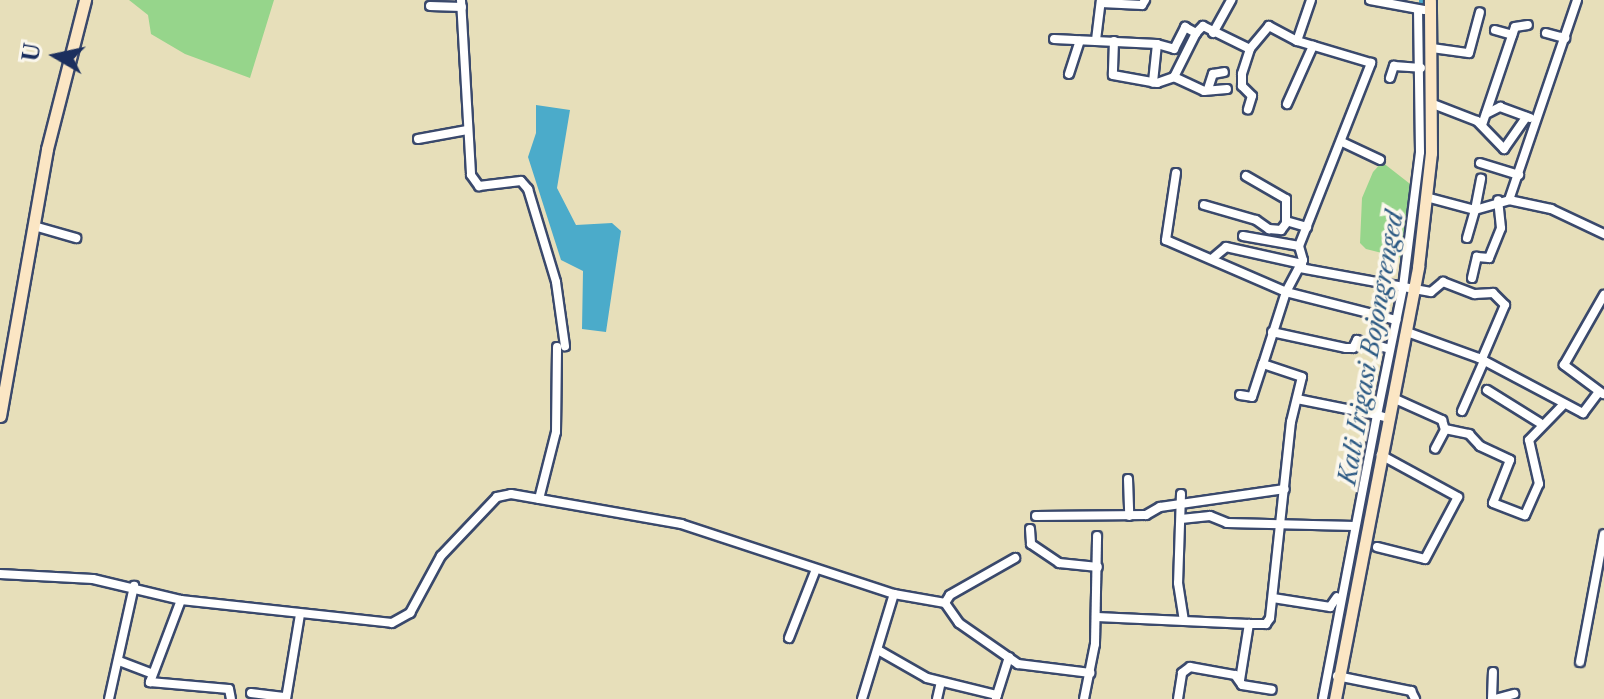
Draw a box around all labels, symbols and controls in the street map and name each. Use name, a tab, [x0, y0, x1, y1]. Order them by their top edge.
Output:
north arrow	[16, 16, 96, 96]
text: U	[17, 41, 47, 63]
water label: Kali Irigasi Bojongrenged	[1333, 209, 1409, 487]

